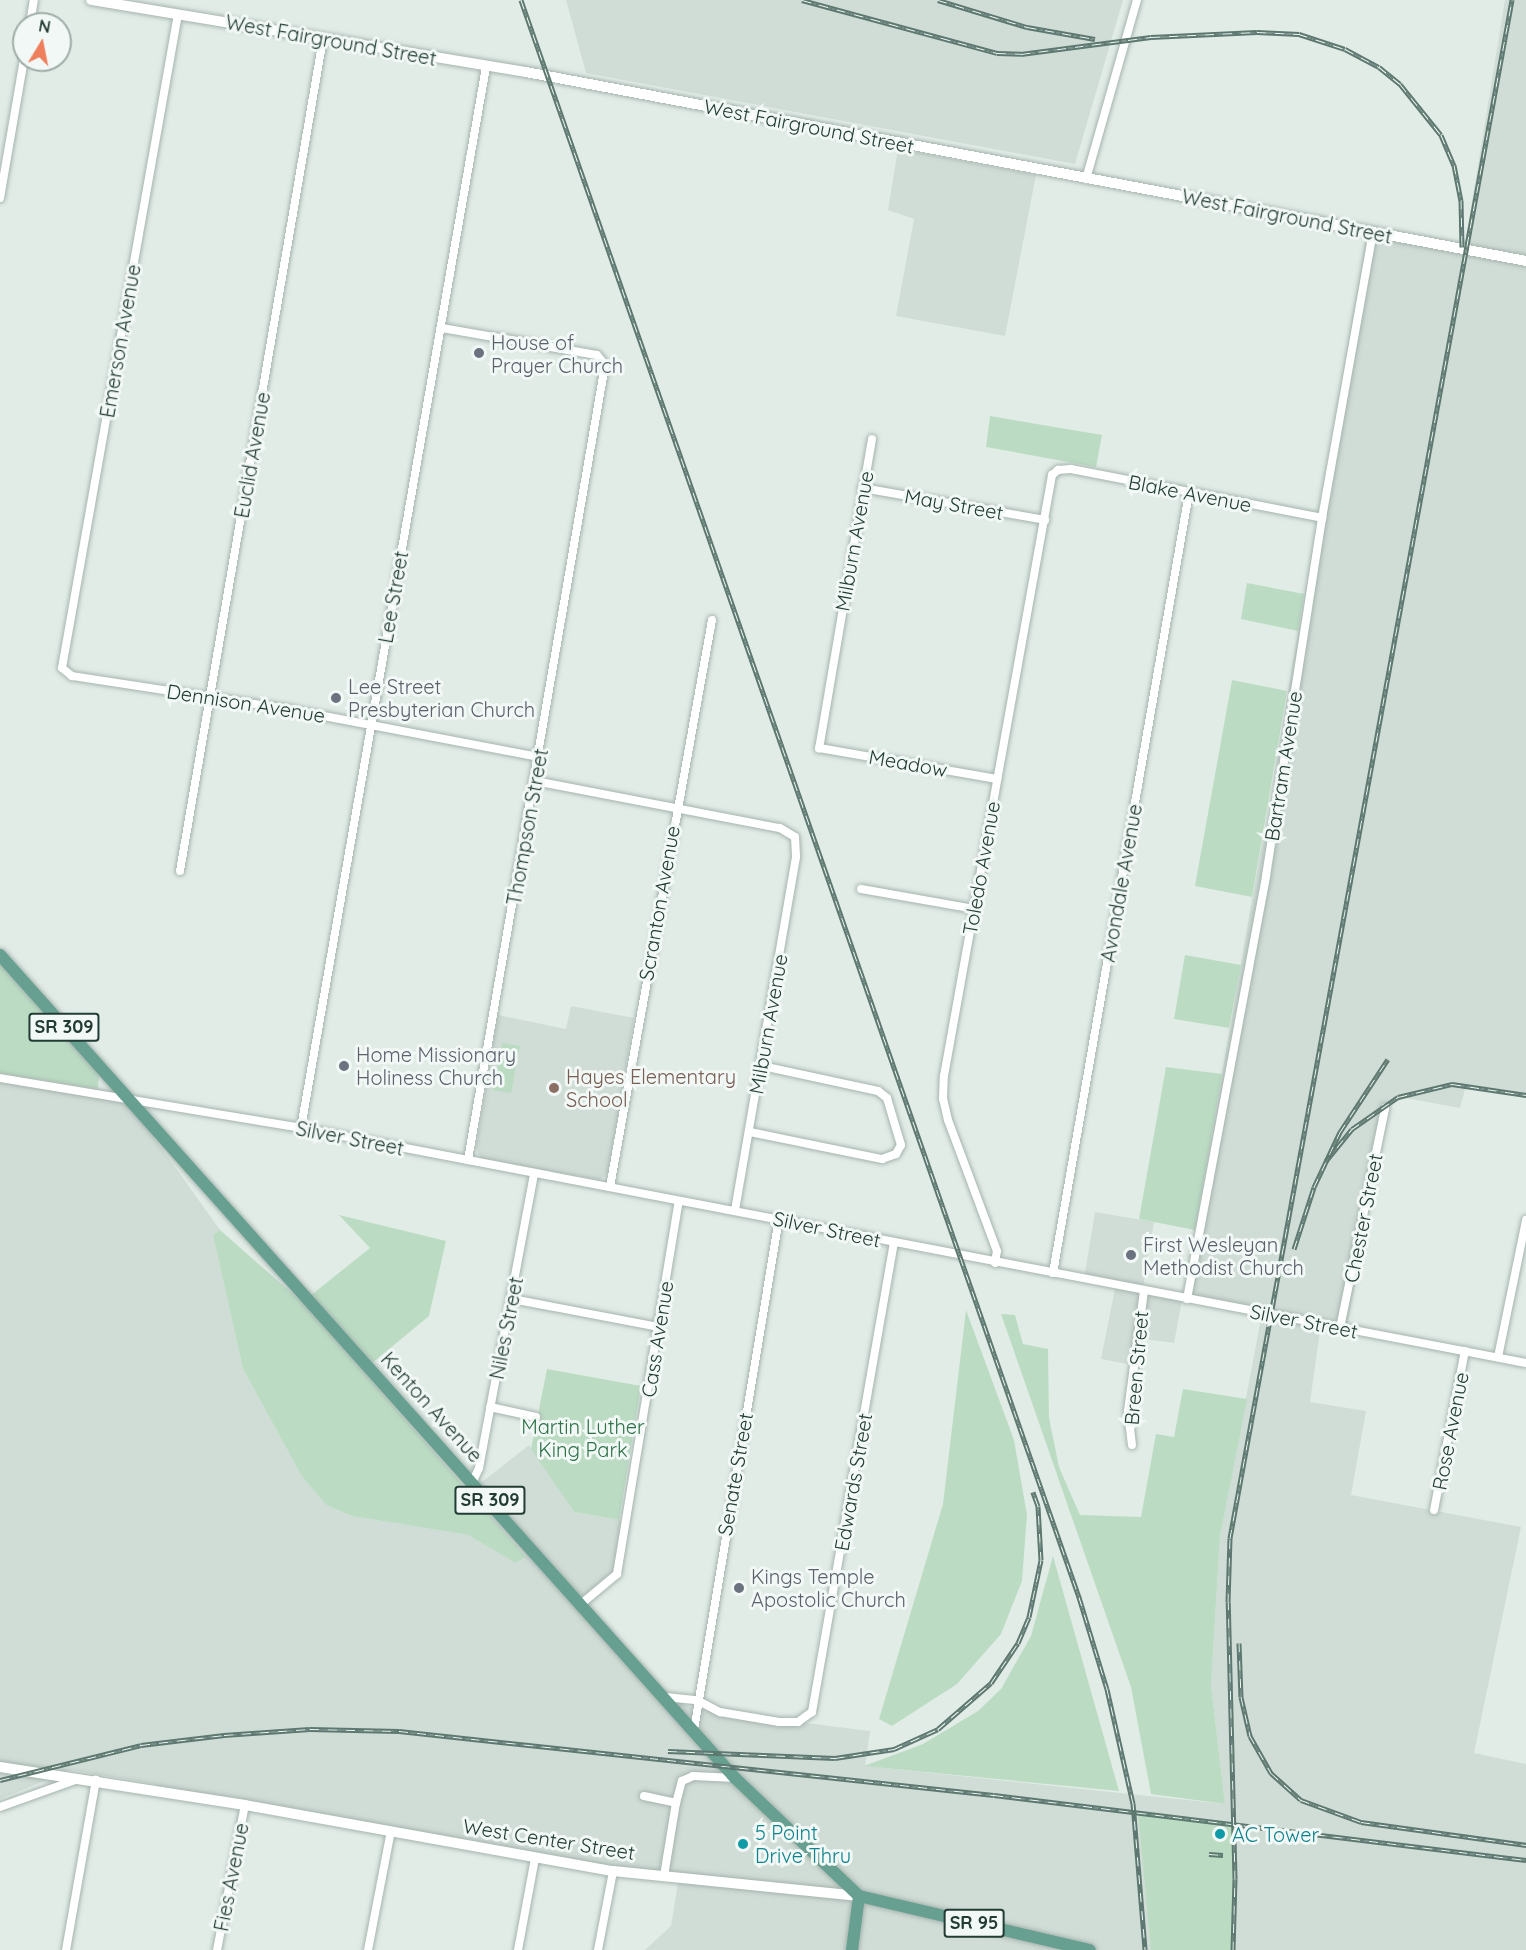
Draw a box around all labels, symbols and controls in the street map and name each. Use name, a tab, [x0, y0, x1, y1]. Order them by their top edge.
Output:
street label: West Fairground Street	[224, 10, 438, 70]
north arrow	[12, 12, 72, 72]
text: N	[37, 15, 52, 37]
street label: West Fairground Street	[702, 94, 916, 158]
street label: West Fairground Street	[1180, 184, 1394, 248]
street label: Emerson Avenue	[95, 262, 145, 420]
place label: House of Prayer Church	[491, 330, 623, 377]
marker: House of Prayer Church	[472, 346, 486, 360]
street label: Euclid Avenue	[229, 390, 275, 520]
street label: Milburn Avenue	[830, 469, 878, 613]
street label: Blake Avenue	[1126, 469, 1254, 517]
street label: May Street	[903, 483, 1005, 525]
street label: Lee Street	[373, 549, 413, 645]
place label: Lee Street Presbyterian Church	[348, 674, 535, 721]
street label: Dennison Avenue	[165, 679, 327, 727]
street label: Bartram Avenue	[1259, 689, 1307, 843]
marker: Lee Street Presbyterian Church	[329, 691, 343, 705]
street label: Meadow	[867, 744, 949, 782]
street label: Thompson Street	[501, 747, 553, 907]
street label: Toledo Avenue	[957, 799, 1005, 937]
street label: Avondale Avenue	[1095, 802, 1147, 964]
street label: Scranton Avenue	[634, 824, 684, 982]
street label: Milburn Avenue	[744, 952, 792, 1096]
road number: SR 309	[28, 1012, 100, 1042]
place label: Home Missionary Holiness Church	[356, 1042, 516, 1089]
marker: Home Missionary Holiness Church	[337, 1059, 351, 1073]
place label: Hayes Elementary School	[566, 1064, 736, 1111]
marker: Hayes Elementary School	[547, 1081, 561, 1095]
street label: Silver Street	[294, 1116, 406, 1160]
street label: Chester Street	[1339, 1151, 1387, 1285]
street label: Silver Street	[771, 1206, 883, 1252]
place label: First Wesleyan Methodist Church	[1143, 1232, 1304, 1279]
marker: First Wesleyan Methodist Church	[1124, 1248, 1138, 1262]
street label: Niles Street	[484, 1275, 528, 1381]
street label: Cass Avenue	[636, 1279, 678, 1399]
street label: Silver Street	[1248, 1299, 1360, 1343]
street label: Breen Street	[1119, 1310, 1153, 1426]
street label: Kenton Avenue	[376, 1347, 488, 1467]
street label: Rose Avenue	[1427, 1370, 1473, 1492]
street label: Senate Street	[712, 1411, 758, 1537]
street label: Edwards Street	[829, 1411, 877, 1553]
park label: Martin Luther King Park	[521, 1414, 645, 1461]
road number: SR 309	[454, 1485, 526, 1515]
place label: Kings Temple Apostolic Church	[751, 1564, 906, 1611]
marker: Kings Temple Apostolic Church	[732, 1581, 746, 1595]
street label: West Center Street	[461, 1814, 637, 1864]
place label: 5 Point Drive Thru	[755, 1820, 851, 1867]
street label: Fies Avenue	[209, 1821, 253, 1933]
place label: AC Tower	[1232, 1822, 1319, 1846]
marker: AC Tower	[1213, 1827, 1227, 1841]
marker: 5 Point Drive Thru	[736, 1837, 750, 1851]
road number: SR 95	[942, 1908, 1006, 1938]

